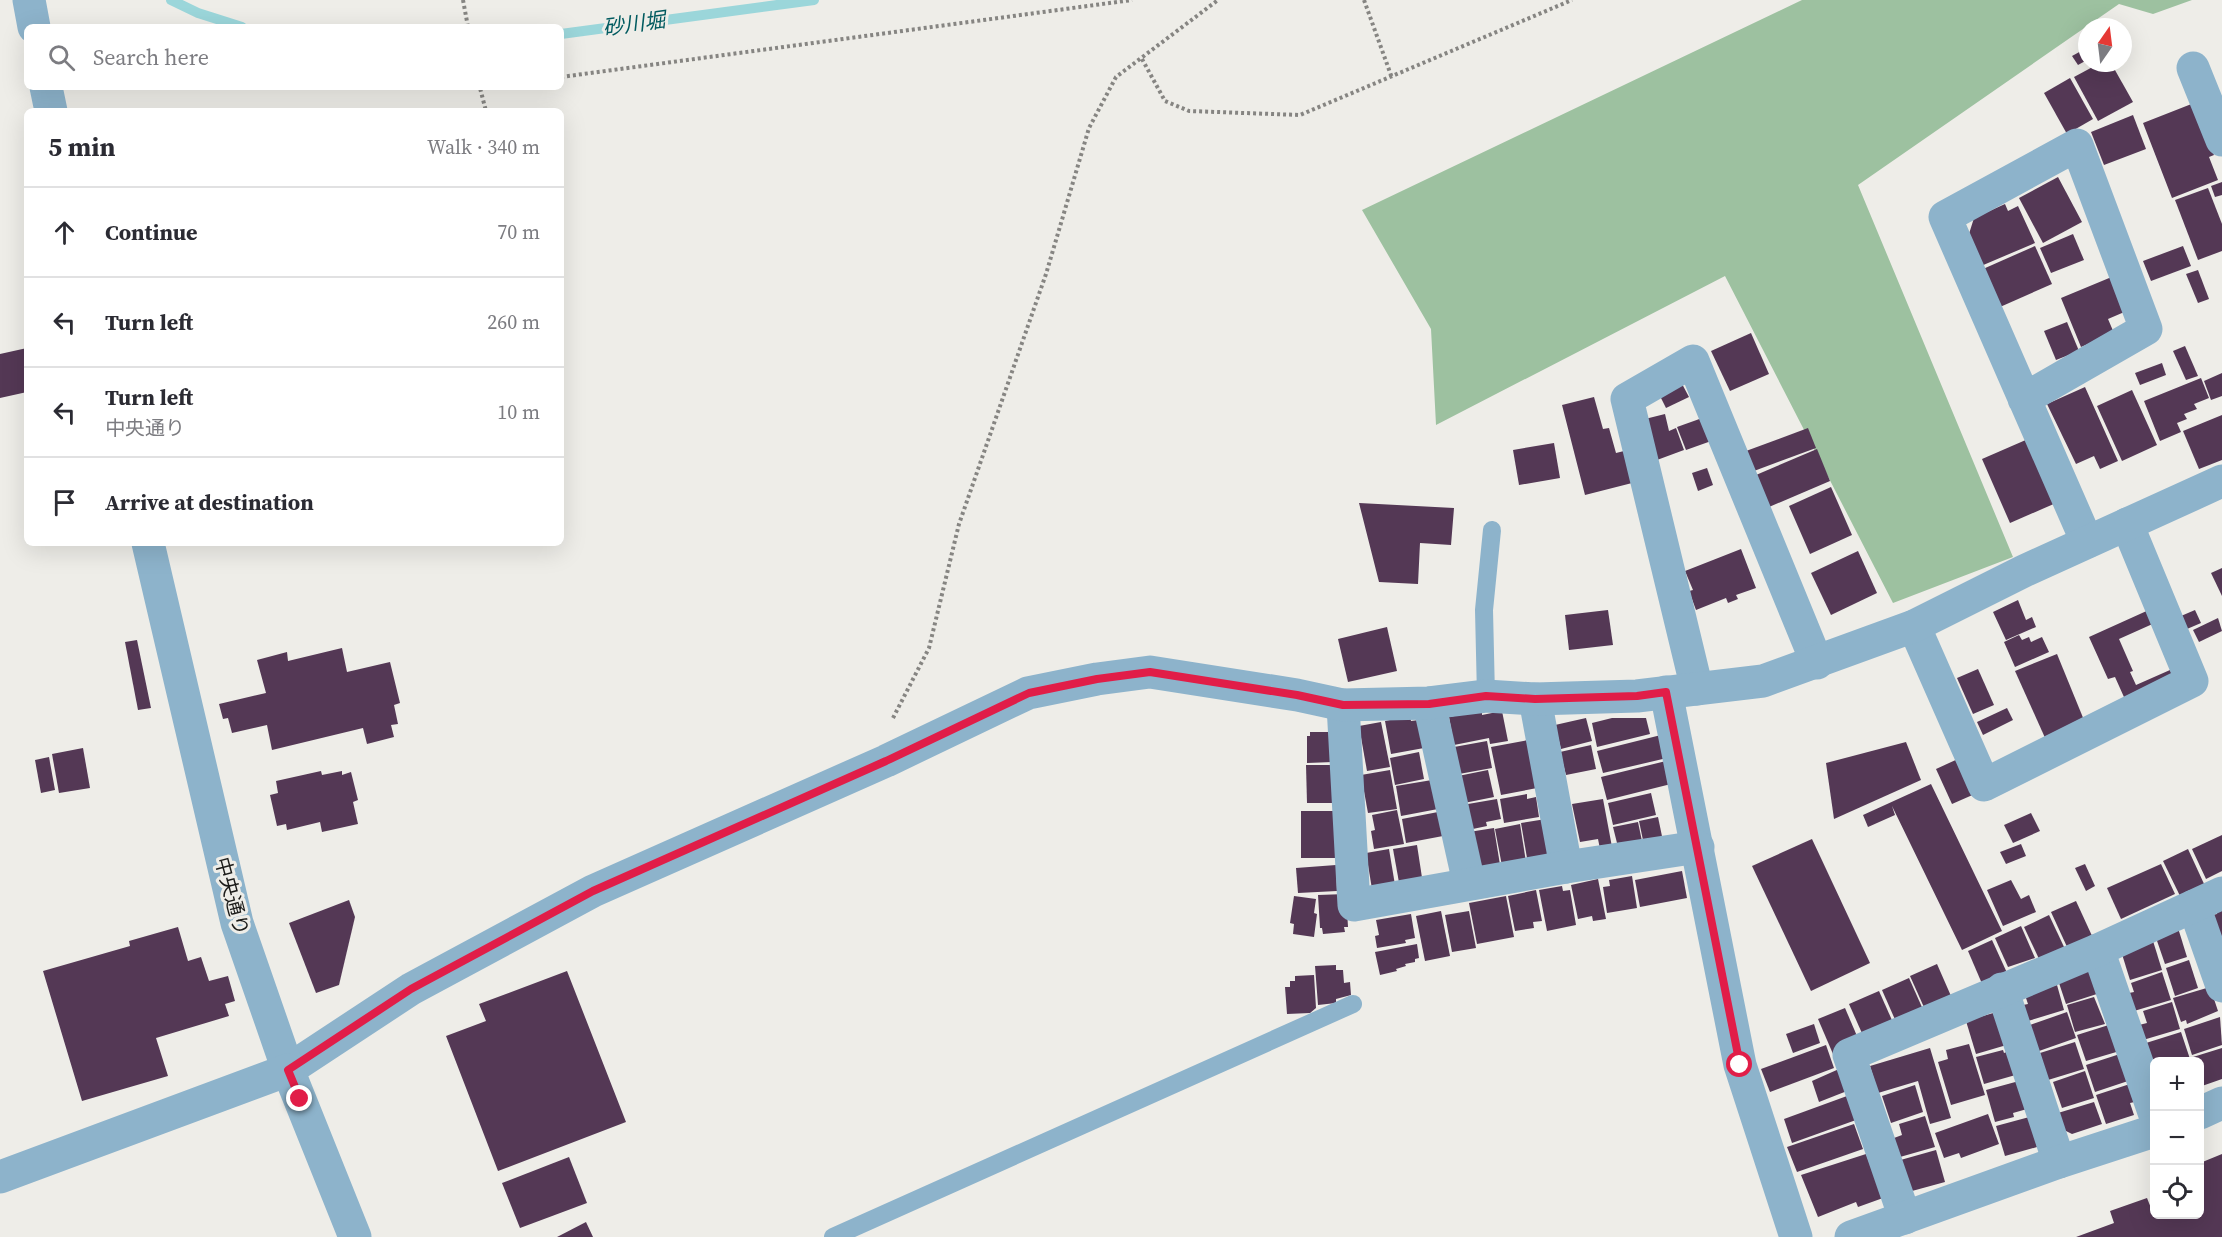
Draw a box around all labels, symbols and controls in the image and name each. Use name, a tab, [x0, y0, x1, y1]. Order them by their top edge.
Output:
water label: 砂川堀	[601, 4, 670, 42]
north arrow	[2078, 18, 2132, 72]
search box	[24, 24, 564, 90]
icon: search	[45, 41, 78, 74]
text: Search here	[93, 42, 209, 72]
text: 5 min	[48, 129, 115, 165]
text: Walk · 340 m	[427, 133, 540, 161]
icon: ahead	[48, 216, 81, 249]
text: Continue	[105, 217, 198, 247]
text: 70 m	[497, 218, 540, 246]
icon: left	[48, 306, 81, 339]
text: Turn left	[105, 307, 193, 337]
text: 260 m	[487, 308, 540, 336]
text: Turn left	[105, 382, 193, 412]
icon: left	[48, 396, 81, 429]
text: 10 m	[497, 398, 540, 426]
text: 中央通り	[105, 414, 185, 442]
icon: arrive	[48, 486, 81, 519]
text: Arrive at destination	[105, 487, 314, 517]
street label: 中央通り	[208, 854, 256, 938]
route start	[1726, 1051, 1752, 1077]
map controls	[2150, 1057, 2204, 1219]
button: +	[2150, 1057, 2204, 1111]
route end	[286, 1085, 312, 1111]
button: −	[2150, 1111, 2204, 1165]
button: locate	[2150, 1165, 2204, 1219]

